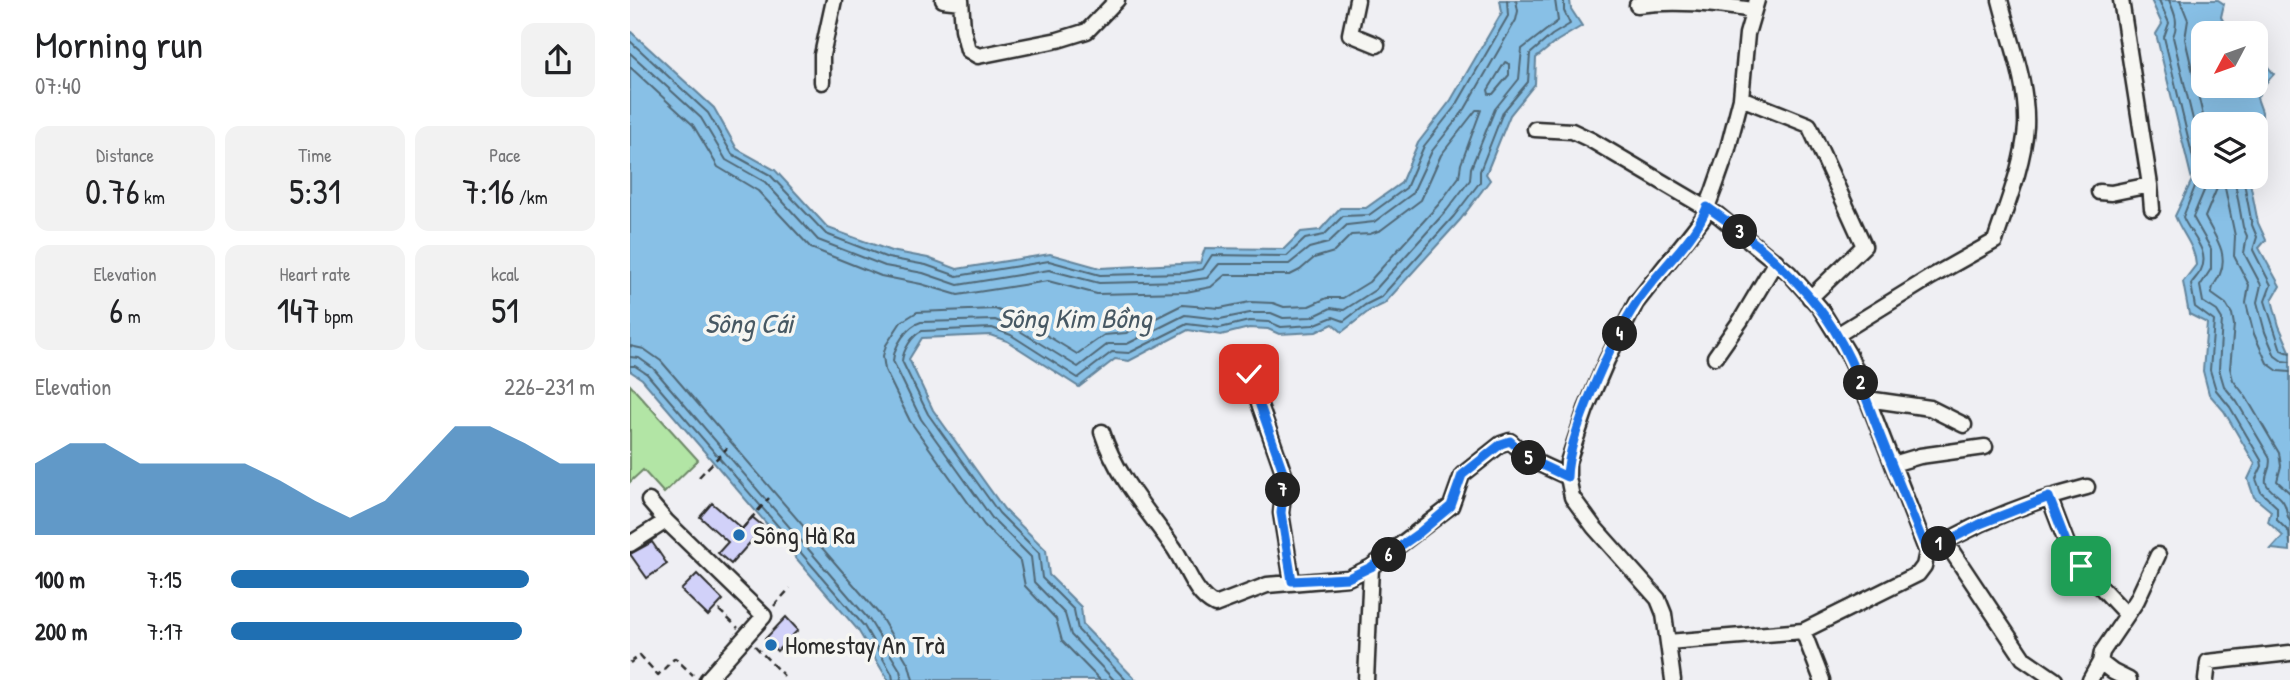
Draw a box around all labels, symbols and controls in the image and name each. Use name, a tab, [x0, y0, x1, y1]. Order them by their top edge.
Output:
text: Morning run	[35, 18, 203, 70]
north arrow	[2191, 21, 2268, 98]
map controls	[2191, 21, 2268, 189]
button: share	[521, 23, 595, 97]
text: 07:40	[35, 70, 81, 101]
button: layers	[2191, 112, 2268, 189]
text: Distance	[96, 142, 154, 168]
text: Time	[298, 142, 332, 168]
text: Pace	[489, 142, 521, 168]
text: 0.76	[85, 168, 140, 215]
text: 5:31	[289, 168, 341, 215]
text: 7:16	[462, 168, 514, 215]
text: km	[140, 184, 165, 210]
text: /km	[514, 184, 548, 210]
pin: 3	[1722, 215, 1758, 250]
text: 3	[1735, 218, 1744, 244]
text: Elevation	[93, 261, 157, 287]
text: Heart rate	[280, 261, 350, 287]
text: kcal	[491, 261, 519, 287]
text: 6	[109, 287, 123, 334]
text: 147	[277, 287, 320, 334]
text: 51	[491, 287, 519, 334]
water label: Sông Kim Bồng	[999, 299, 1153, 337]
text: m	[123, 303, 141, 329]
text: bpm	[320, 303, 353, 329]
water label: Sông Cái	[705, 304, 796, 342]
pin: 4	[1602, 316, 1637, 352]
text: 4	[1616, 320, 1623, 346]
pin	[1219, 344, 1279, 404]
icon: check	[1230, 355, 1268, 393]
pin: 2	[1844, 366, 1878, 400]
text: 2	[1856, 369, 1865, 395]
text: Elevation	[35, 371, 111, 402]
text: 226–231 m	[504, 371, 595, 402]
pin: 5	[1511, 440, 1546, 476]
text: 5	[1524, 444, 1533, 470]
pin: 7	[1266, 472, 1300, 508]
text: 7	[1278, 476, 1287, 502]
place label: Sông Hà Ra	[753, 517, 855, 552]
pin: 1	[1922, 526, 1956, 562]
marker: Sông Hà Ra	[731, 527, 747, 543]
text: 1	[1935, 530, 1942, 556]
pin	[2051, 536, 2111, 596]
pin: 6	[1372, 538, 1406, 572]
text: 6	[1385, 541, 1392, 567]
icon: arrive	[2062, 547, 2100, 585]
text: 100 m	[35, 564, 85, 595]
text: 7:15	[147, 564, 182, 595]
text: 200 m	[35, 616, 87, 647]
text: 7:17	[147, 616, 183, 647]
place label: Homestay An Trà	[785, 627, 945, 662]
marker: Homestay An Trà	[763, 637, 779, 653]

